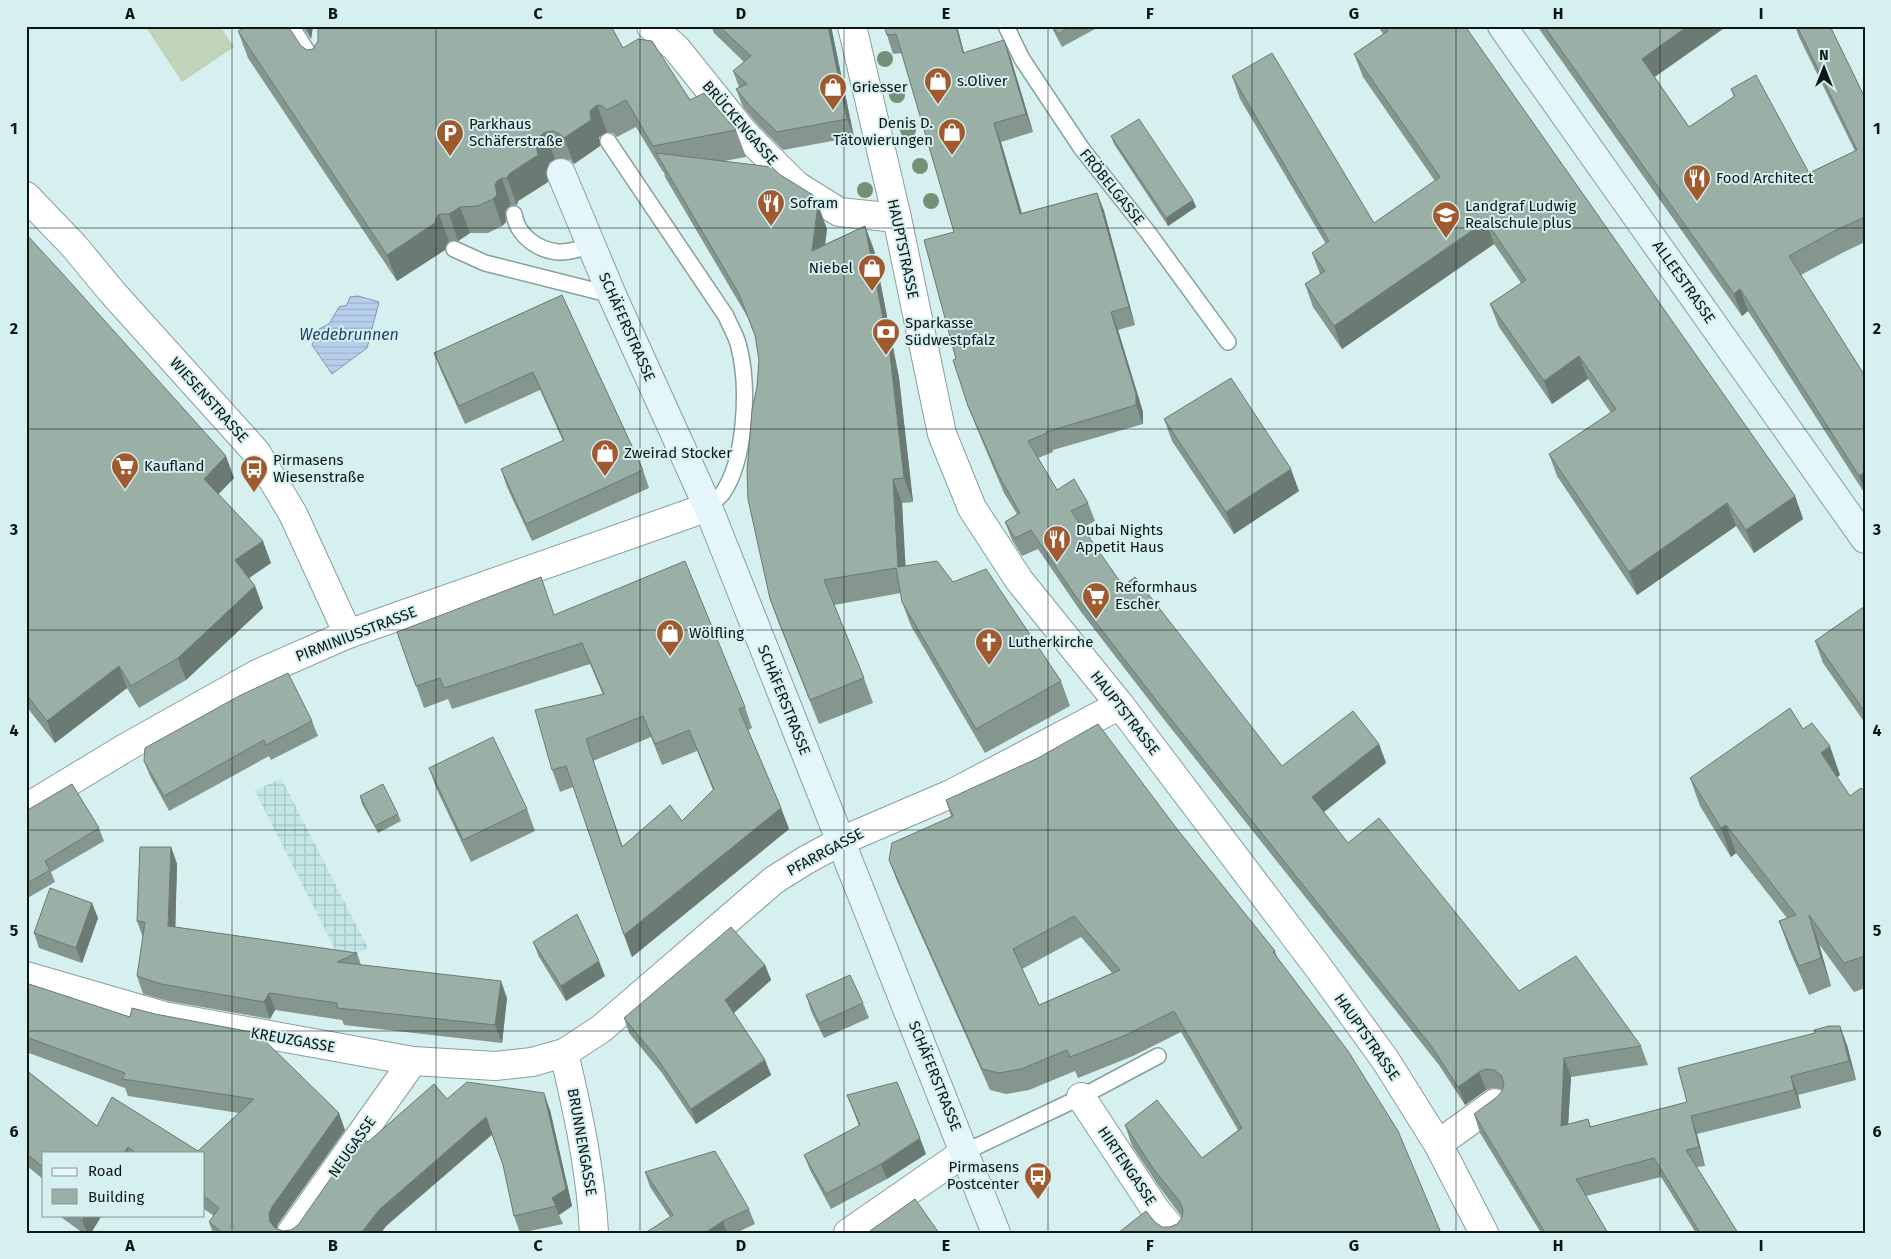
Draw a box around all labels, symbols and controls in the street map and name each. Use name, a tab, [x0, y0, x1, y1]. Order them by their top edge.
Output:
text: A	[124, 4, 135, 23]
text: B	[328, 4, 338, 23]
text: C	[533, 4, 543, 23]
text: D	[736, 4, 746, 23]
text: E	[942, 4, 950, 23]
text: F	[1146, 4, 1154, 23]
text: G	[1349, 4, 1359, 23]
text: H	[1553, 4, 1563, 23]
text: I	[1759, 4, 1763, 23]
north arrow	[1798, 42, 1848, 92]
text: N	[1819, 47, 1829, 64]
shop icon: s.Oliver	[923, 66, 953, 105]
shop icon: Griesser	[818, 72, 848, 111]
place label: s.Oliver	[957, 72, 1008, 90]
street label: BRÜCKENGASSE	[699, 77, 781, 169]
place label: Griesser	[852, 78, 908, 96]
place label: Denis D. Tätowierungen	[833, 114, 933, 149]
place label: Parkhaus Schäferstraße	[469, 115, 563, 150]
shop icon: Denis D. Tätowierungen	[937, 117, 967, 156]
parking icon: Parkhaus Schäferstraße	[435, 118, 465, 157]
text: 1	[10, 119, 18, 138]
text: 1	[1873, 119, 1881, 138]
street label: FRÖBELGASSE	[1076, 145, 1148, 229]
restaurant icon: Food Architect	[1682, 163, 1712, 202]
place label: Food Architect	[1716, 169, 1814, 187]
restaurant icon: Sofram	[756, 188, 786, 227]
place label: Sofram	[790, 194, 838, 212]
street label: HAUPTSTRASSE	[884, 197, 922, 301]
place label: Landgraf Ludwig Realschule plus	[1465, 197, 1576, 232]
school or university icon: Landgraf Ludwig Realschule plus	[1431, 200, 1461, 239]
street label: ALLEESTRASSE	[1649, 237, 1719, 327]
shop icon: Niebel	[857, 253, 887, 292]
place label: Niebel	[809, 259, 854, 277]
street label: SCHÄFERSTRASSE	[595, 270, 659, 384]
place label: Sparkasse Südwestpfalz	[905, 314, 995, 349]
bank icon: Sparkasse Südwestpfalz	[871, 317, 901, 356]
text: 2	[10, 319, 18, 338]
text: 2	[1873, 319, 1881, 338]
water label: Wedebrunnen	[299, 325, 399, 344]
street label: WIESENSTRASSE	[166, 354, 252, 446]
shop icon: Zweirad Stocker	[590, 438, 620, 477]
place label: Zweirad Stocker	[624, 444, 732, 462]
supermarket icon: Kaufland	[110, 451, 140, 490]
place label: Pirmasens Wiesenstraße	[273, 451, 365, 486]
bus stop icon: Pirmasens Wiesenstraße	[239, 454, 269, 493]
place label: Kaufland	[144, 457, 204, 475]
text: 3	[9, 520, 18, 539]
text: 3	[1872, 520, 1881, 539]
place label: Dubai Nights Appetit Haus	[1076, 521, 1164, 556]
restaurant icon: Dubai Nights Appetit Haus	[1042, 524, 1072, 563]
place label: Reformhaus Escher	[1115, 578, 1197, 613]
supermarket icon: Reformhaus Escher	[1081, 581, 1111, 620]
street label: PIRMINIUSSTRASSE	[293, 603, 419, 665]
shop icon: Wölfling	[655, 618, 685, 657]
place label: Wölfling	[689, 624, 744, 642]
church icon: Lutherkirche	[974, 627, 1004, 666]
place label: Lutherkirche	[1008, 633, 1094, 651]
street label: SCHÄFERSTRASSE	[754, 642, 814, 758]
street label: HAUPTSTRASSE	[1087, 667, 1163, 759]
text: 4	[9, 721, 19, 740]
text: 4	[1872, 721, 1882, 740]
street label: PFARRGASSE	[784, 824, 866, 880]
text: 5	[10, 921, 19, 940]
text: 5	[1873, 921, 1882, 940]
street label: HAUPTSTRASSE	[1330, 990, 1404, 1084]
street label: SCHÄFERSTRASSE	[905, 1018, 965, 1134]
street label: KREUZGASSE	[249, 1024, 337, 1056]
street label: BRUNNENGASSE	[564, 1087, 600, 1197]
street label: NEUGASSE	[324, 1113, 380, 1181]
text: 6	[9, 1122, 19, 1141]
text: 6	[1872, 1122, 1882, 1141]
street label: HIRTENGASSE	[1094, 1123, 1160, 1209]
legend	[42, 1152, 205, 1216]
place label: Pirmasens Postcenter	[947, 1158, 1019, 1193]
bus stop icon: Pirmasens Postcenter	[1023, 1161, 1053, 1200]
text: Road	[88, 1162, 123, 1180]
text: Building	[88, 1188, 144, 1206]
text: A	[124, 1236, 135, 1255]
text: B	[328, 1236, 338, 1255]
text: C	[533, 1236, 543, 1255]
text: D	[736, 1236, 746, 1255]
text: E	[942, 1236, 950, 1255]
text: F	[1146, 1236, 1154, 1255]
text: G	[1349, 1236, 1359, 1255]
text: H	[1553, 1236, 1563, 1255]
text: I	[1759, 1236, 1763, 1255]

